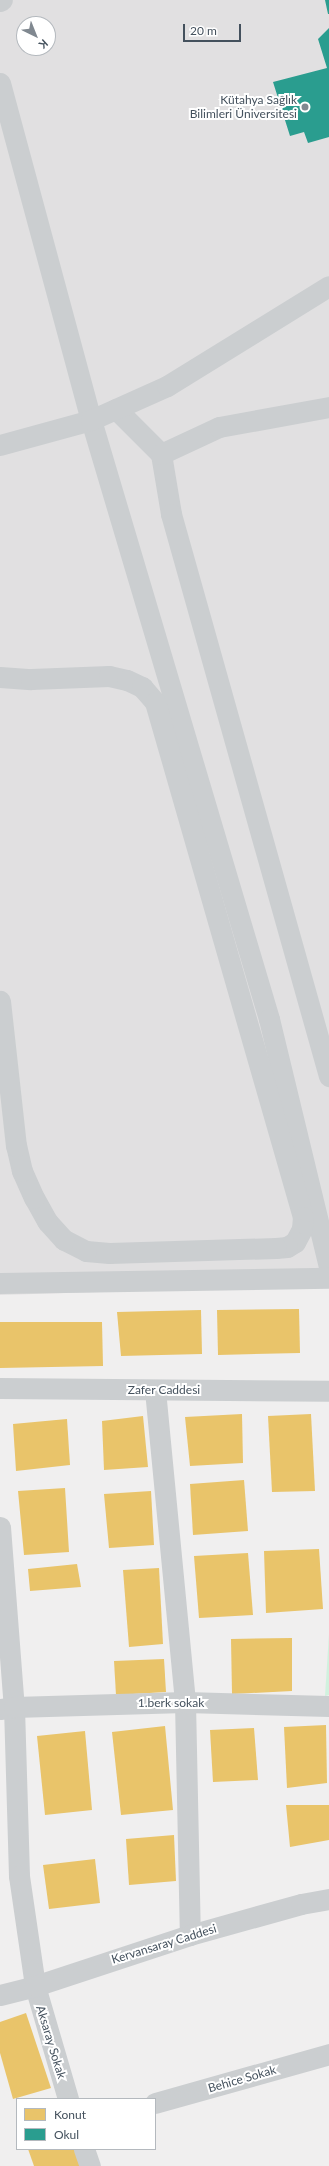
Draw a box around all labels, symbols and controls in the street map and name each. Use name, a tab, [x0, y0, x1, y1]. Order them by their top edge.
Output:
north arrow	[16, 16, 56, 56]
scale bar	[185, 16, 243, 42]
text: 20 m	[190, 23, 217, 38]
text: K	[37, 37, 51, 52]
place label: Kütahya Sağlık Bilimleri Üniversitesi	[190, 93, 297, 121]
marker: Kütahya Sağlık Bilimleri Üniversitesi	[300, 102, 310, 112]
street label: Zafer Caddesi	[128, 1383, 200, 1397]
street label: 1.berk sokak	[138, 1696, 204, 1710]
street label: Kervansaray Caddesi	[110, 1921, 218, 1967]
street label: Aksaray Sokak	[33, 2003, 69, 2081]
street label: Behice Sokak	[206, 2062, 278, 2096]
legend	[16, 2098, 156, 2150]
text: Konut	[54, 2107, 86, 2122]
text: Okul	[54, 2127, 79, 2142]

